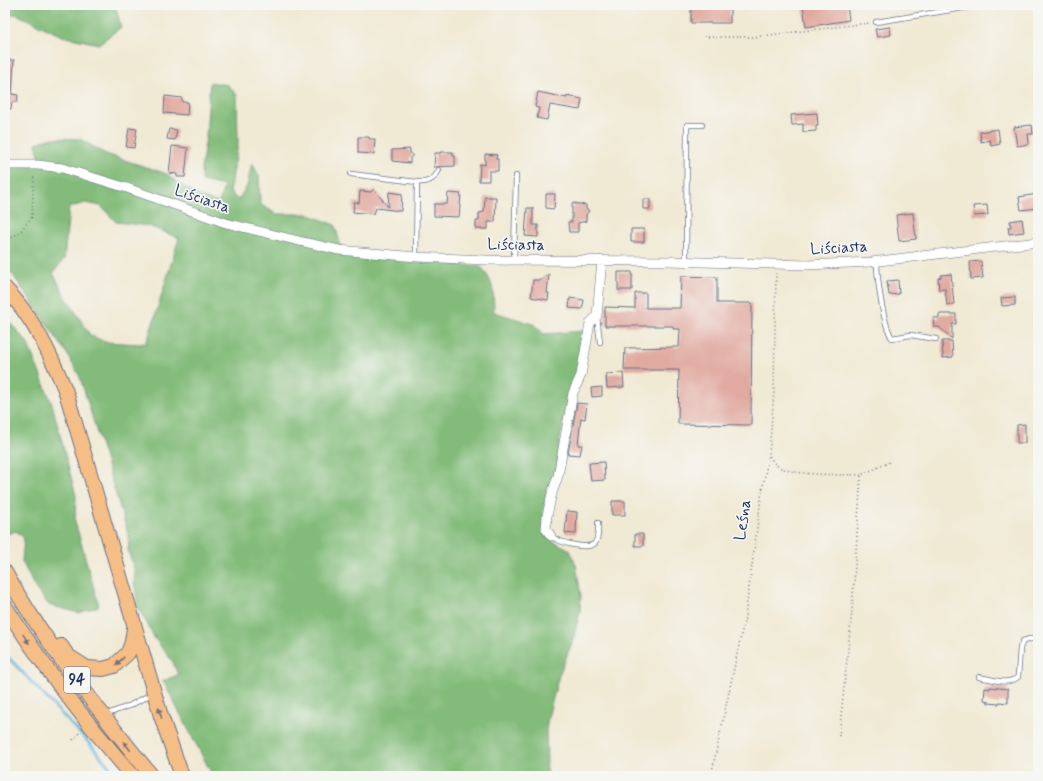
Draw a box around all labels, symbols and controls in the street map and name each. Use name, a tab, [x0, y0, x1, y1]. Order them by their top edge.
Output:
street label: Liściasta	[171, 180, 233, 218]
street label: Liściasta	[487, 234, 545, 256]
street label: Liściasta	[810, 236, 868, 260]
street label: Leśna	[730, 498, 756, 542]
one-way arrow	[22, 634, 30, 644]
one-way arrow	[115, 656, 125, 666]
road number: 94	[64, 667, 90, 693]
one-way arrow	[157, 706, 163, 718]
one-way arrow	[123, 740, 131, 751]

